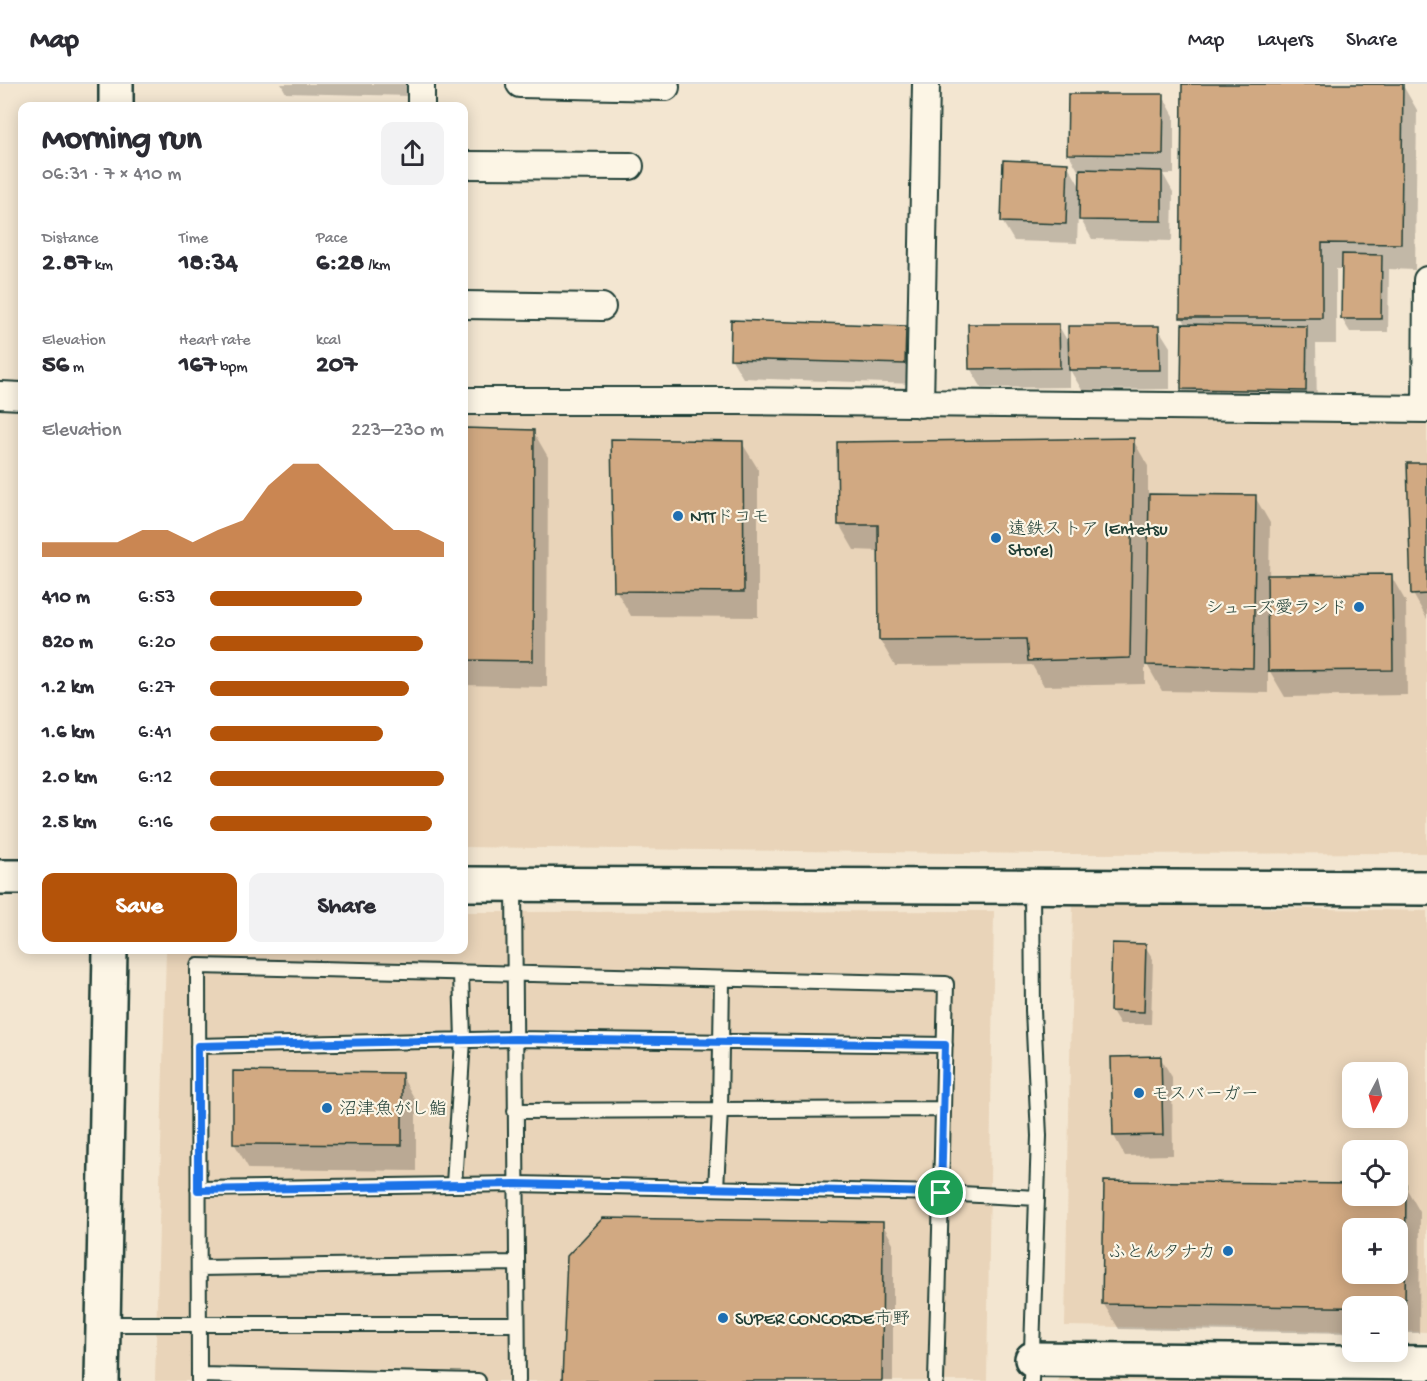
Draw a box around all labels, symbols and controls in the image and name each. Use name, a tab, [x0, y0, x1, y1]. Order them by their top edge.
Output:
text: Map	[30, 25, 79, 58]
text: Map	[1188, 29, 1224, 54]
text: Layers	[1257, 29, 1313, 54]
text: Share	[1346, 29, 1397, 54]
text: Morning run	[42, 122, 202, 160]
button: share	[381, 122, 444, 185]
text: 06:31 · 7 × 410 m	[42, 164, 181, 187]
text: Distance	[42, 230, 99, 249]
text: Time	[179, 230, 208, 249]
text: Pace	[316, 230, 347, 249]
text: 2.87	[42, 249, 91, 280]
text: 18:34	[179, 249, 238, 280]
text: 6:28	[316, 249, 364, 280]
text: km	[91, 257, 113, 276]
text: /km	[364, 257, 390, 276]
text: Elevation	[42, 332, 106, 351]
text: Heart rate	[179, 332, 251, 351]
text: kcal	[316, 332, 341, 351]
text: 56	[42, 351, 69, 382]
text: 167	[179, 351, 216, 382]
text: 207	[316, 351, 357, 382]
text: m	[69, 359, 84, 378]
text: bpm	[216, 359, 248, 378]
text: Elevation	[42, 420, 122, 443]
text: 223–230 m	[351, 420, 444, 443]
place label: NTTドコモ	[690, 508, 770, 529]
marker: NTTドコモ	[671, 509, 685, 523]
place label: 遠鉄ストア (Entetsu Store)	[1008, 519, 1168, 562]
marker: 遠鉄ストア (Entetsu Store)	[989, 531, 1003, 545]
text: 410 m	[42, 587, 90, 610]
text: 6:53	[138, 587, 175, 610]
place label: シューズ愛ランド	[1206, 598, 1347, 620]
marker: シューズ愛ランド	[1352, 600, 1366, 614]
text: 820 m	[42, 632, 93, 655]
text: 6:20	[138, 632, 176, 655]
text: 1.2 km	[42, 677, 94, 700]
text: 6:27	[138, 677, 175, 700]
text: 1.6 km	[42, 722, 94, 745]
text: 6:41	[138, 722, 172, 745]
text: 2.0 km	[42, 767, 97, 790]
text: 6:12	[138, 767, 172, 790]
text: 2.5 km	[42, 812, 96, 835]
text: 6:16	[138, 812, 173, 835]
button: Save	[42, 873, 237, 942]
button: Share	[249, 873, 444, 942]
north arrow	[1342, 1062, 1408, 1128]
map controls	[1342, 1062, 1408, 1362]
place label: モスバーガー	[1151, 1085, 1259, 1106]
marker: モスバーガー	[1132, 1086, 1146, 1100]
place label: 沼津魚がし鮨	[339, 1099, 447, 1121]
marker: 沼津魚がし鮨	[320, 1101, 334, 1115]
button: locate	[1342, 1140, 1408, 1206]
pin	[915, 1167, 966, 1218]
icon: arrive	[924, 1176, 957, 1209]
button: +	[1342, 1218, 1408, 1284]
place label: ふとんタナカ	[1108, 1243, 1216, 1264]
marker: ふとんタナカ	[1221, 1244, 1235, 1258]
button: −	[1342, 1296, 1408, 1362]
place label: SUPER CONCORDE市野	[735, 1309, 910, 1331]
marker: SUPER CONCORDE市野	[716, 1311, 730, 1325]

